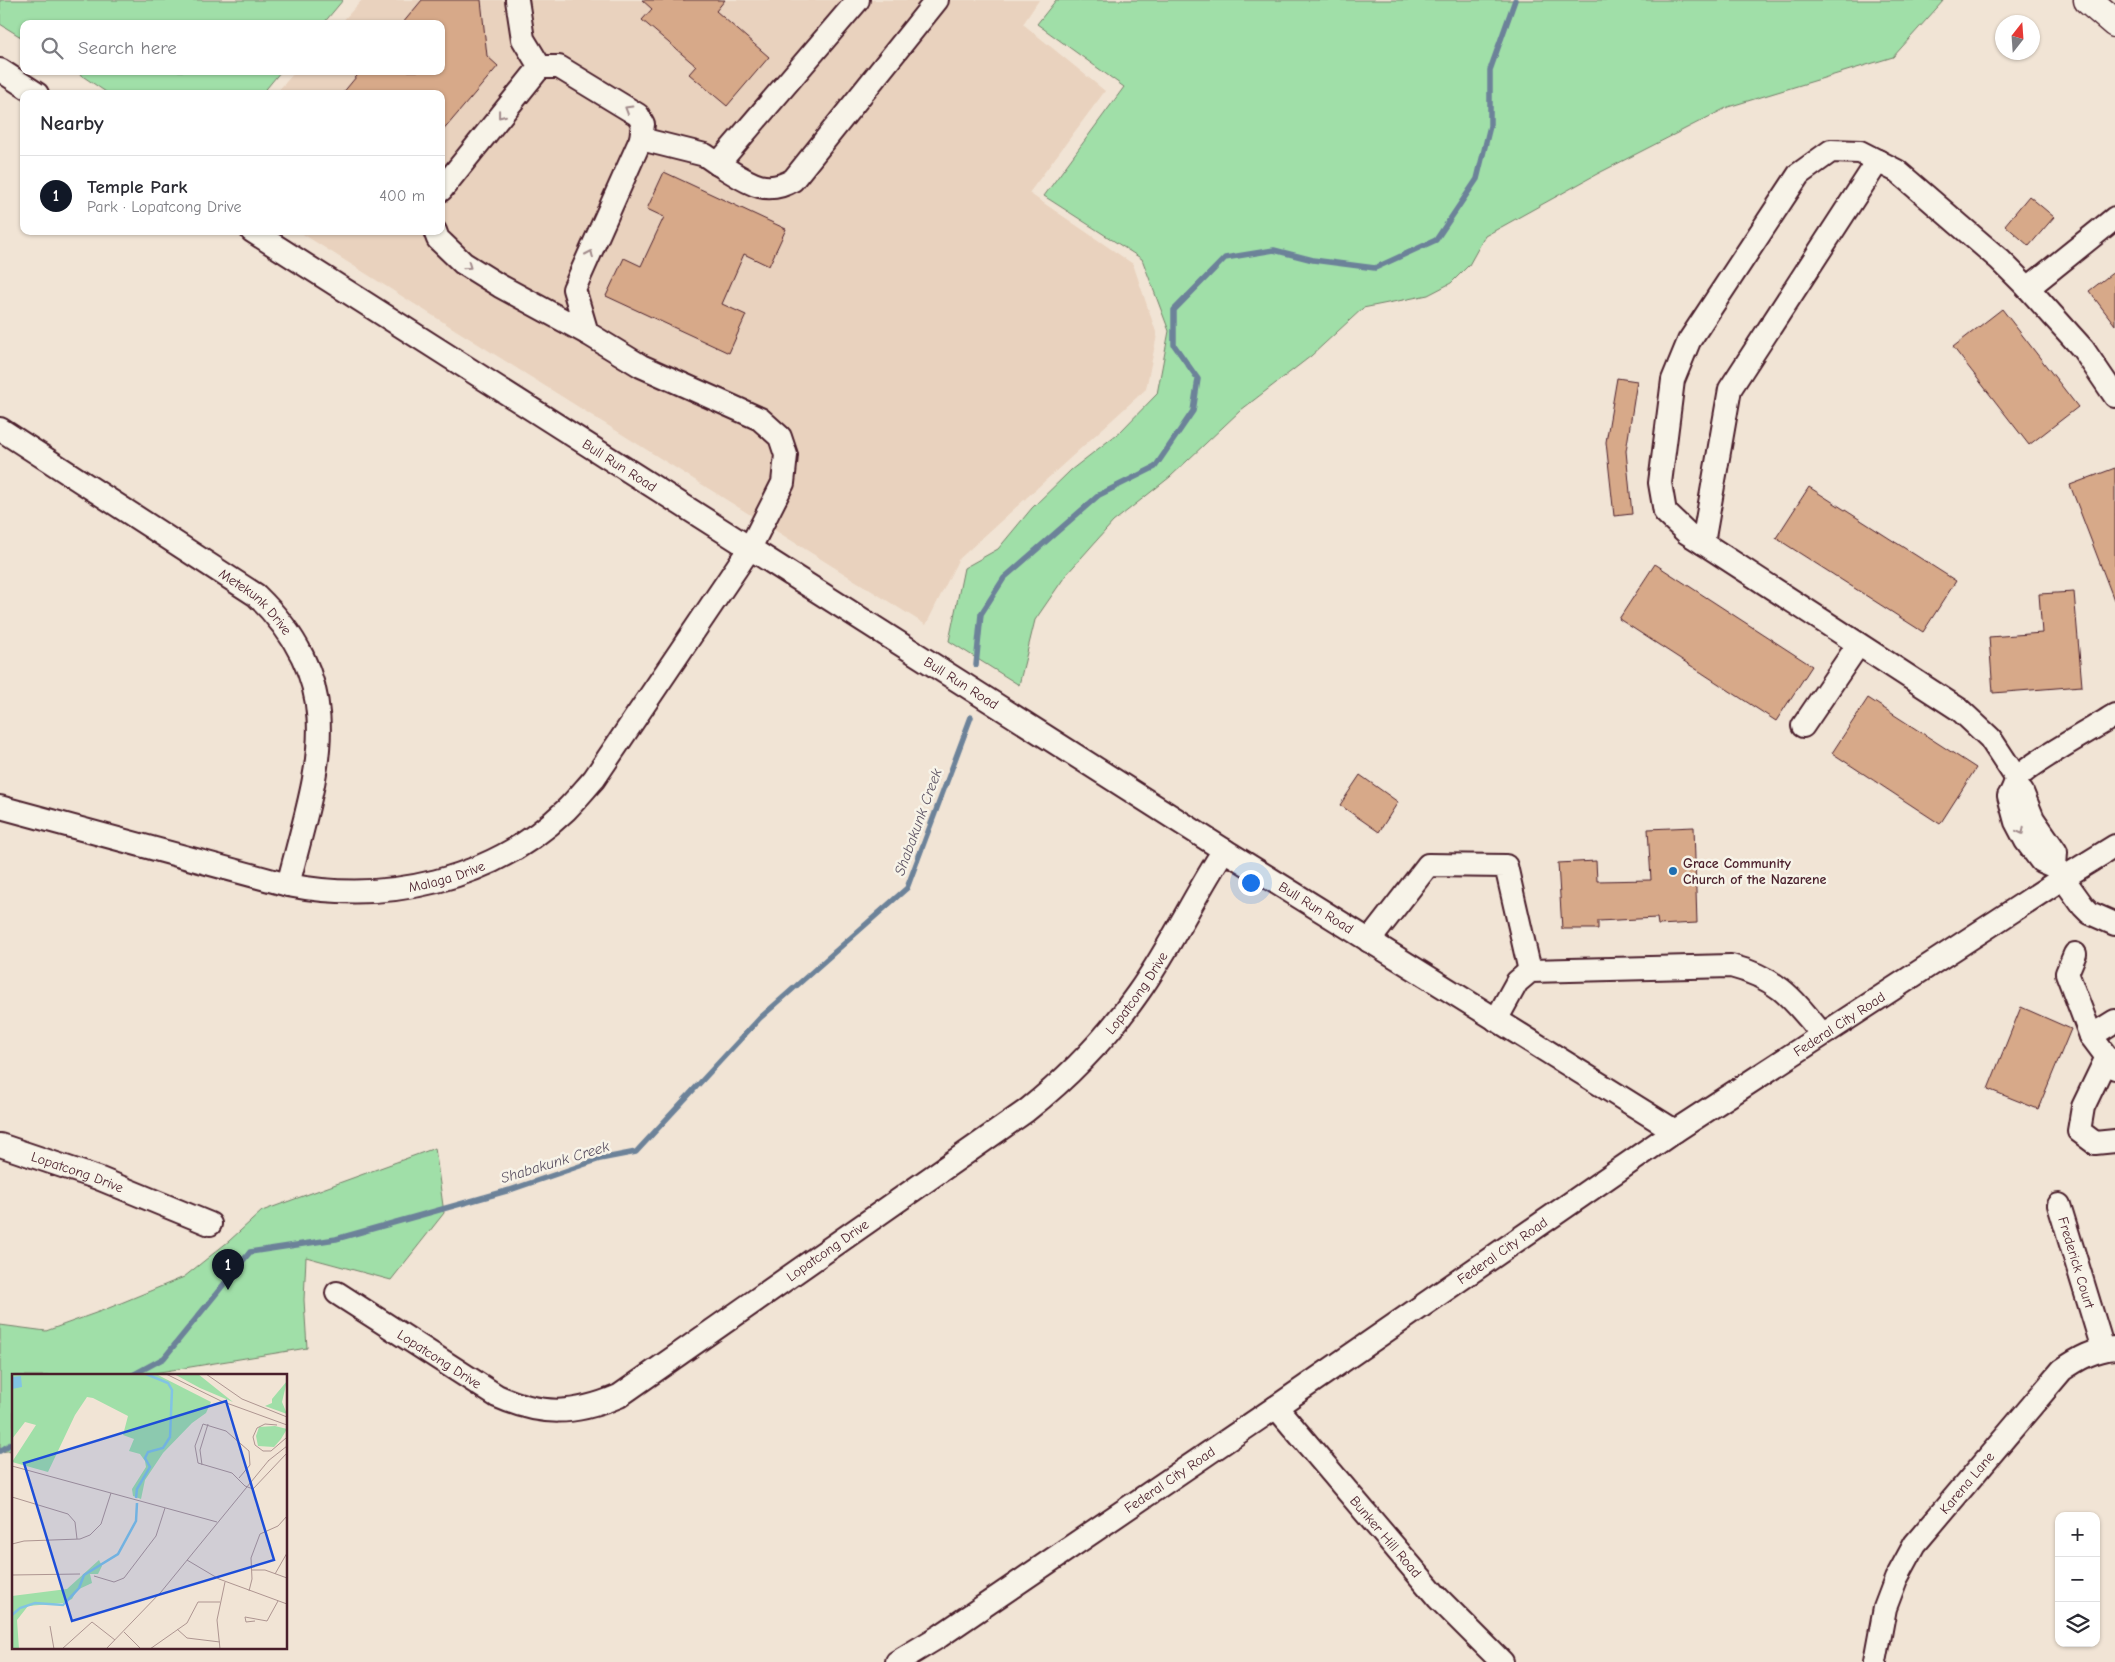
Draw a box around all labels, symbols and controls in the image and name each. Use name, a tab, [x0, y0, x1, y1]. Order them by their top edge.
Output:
north arrow	[1995, 15, 2040, 60]
search box	[20, 20, 445, 75]
icon: search	[38, 34, 66, 62]
text: Search here	[78, 37, 177, 59]
one-way arrow	[625, 106, 634, 115]
one-way arrow	[498, 109, 506, 118]
text: Nearby	[40, 111, 104, 135]
text: Temple Park	[87, 176, 187, 198]
text: 1	[53, 187, 59, 205]
text: 400 m	[379, 187, 425, 205]
text: Park · Lopatcong Drive	[87, 198, 241, 216]
one-way arrow	[583, 250, 594, 259]
one-way arrow	[463, 260, 472, 269]
street label: Bull Run Road	[579, 435, 660, 495]
street label: Metekunk Drive	[216, 565, 296, 638]
street label: Bull Run Road	[921, 653, 1002, 713]
water label: Shabakunk Creek	[890, 765, 946, 878]
one-way arrow	[2015, 826, 2025, 835]
place label: Grace Community Church of the Nazarene	[1683, 855, 1827, 888]
street label: Malaga Drive	[407, 857, 487, 895]
marker: Grace Community Church of the Nazarene	[1667, 865, 1679, 877]
your location	[1238, 870, 1264, 896]
street label: Bull Run Road	[1276, 878, 1357, 937]
street label: Lopatcong Drive	[1102, 949, 1171, 1037]
street label: Federal City Road	[1790, 988, 1888, 1060]
water label: Shabakunk Creek	[499, 1137, 612, 1187]
street label: Lopatcong Drive	[29, 1148, 126, 1196]
street label: Federal City Road	[1454, 1213, 1551, 1288]
street label: Lopatcong Drive	[783, 1215, 872, 1285]
street label: Frederick Court	[2055, 1215, 2099, 1311]
pin: 1	[212, 1249, 244, 1290]
street label: Lopatcong Drive	[394, 1326, 485, 1392]
inset map	[12, 1374, 288, 1650]
street label: Federal City Road	[1121, 1443, 1218, 1516]
street label: Karena Lane	[1936, 1448, 1998, 1517]
street label: Bunker Hill Road	[1347, 1492, 1425, 1581]
map controls	[2055, 1512, 2100, 1647]
button: +	[2055, 1512, 2100, 1557]
button: −	[2055, 1557, 2100, 1602]
button: layers	[2055, 1602, 2100, 1647]

